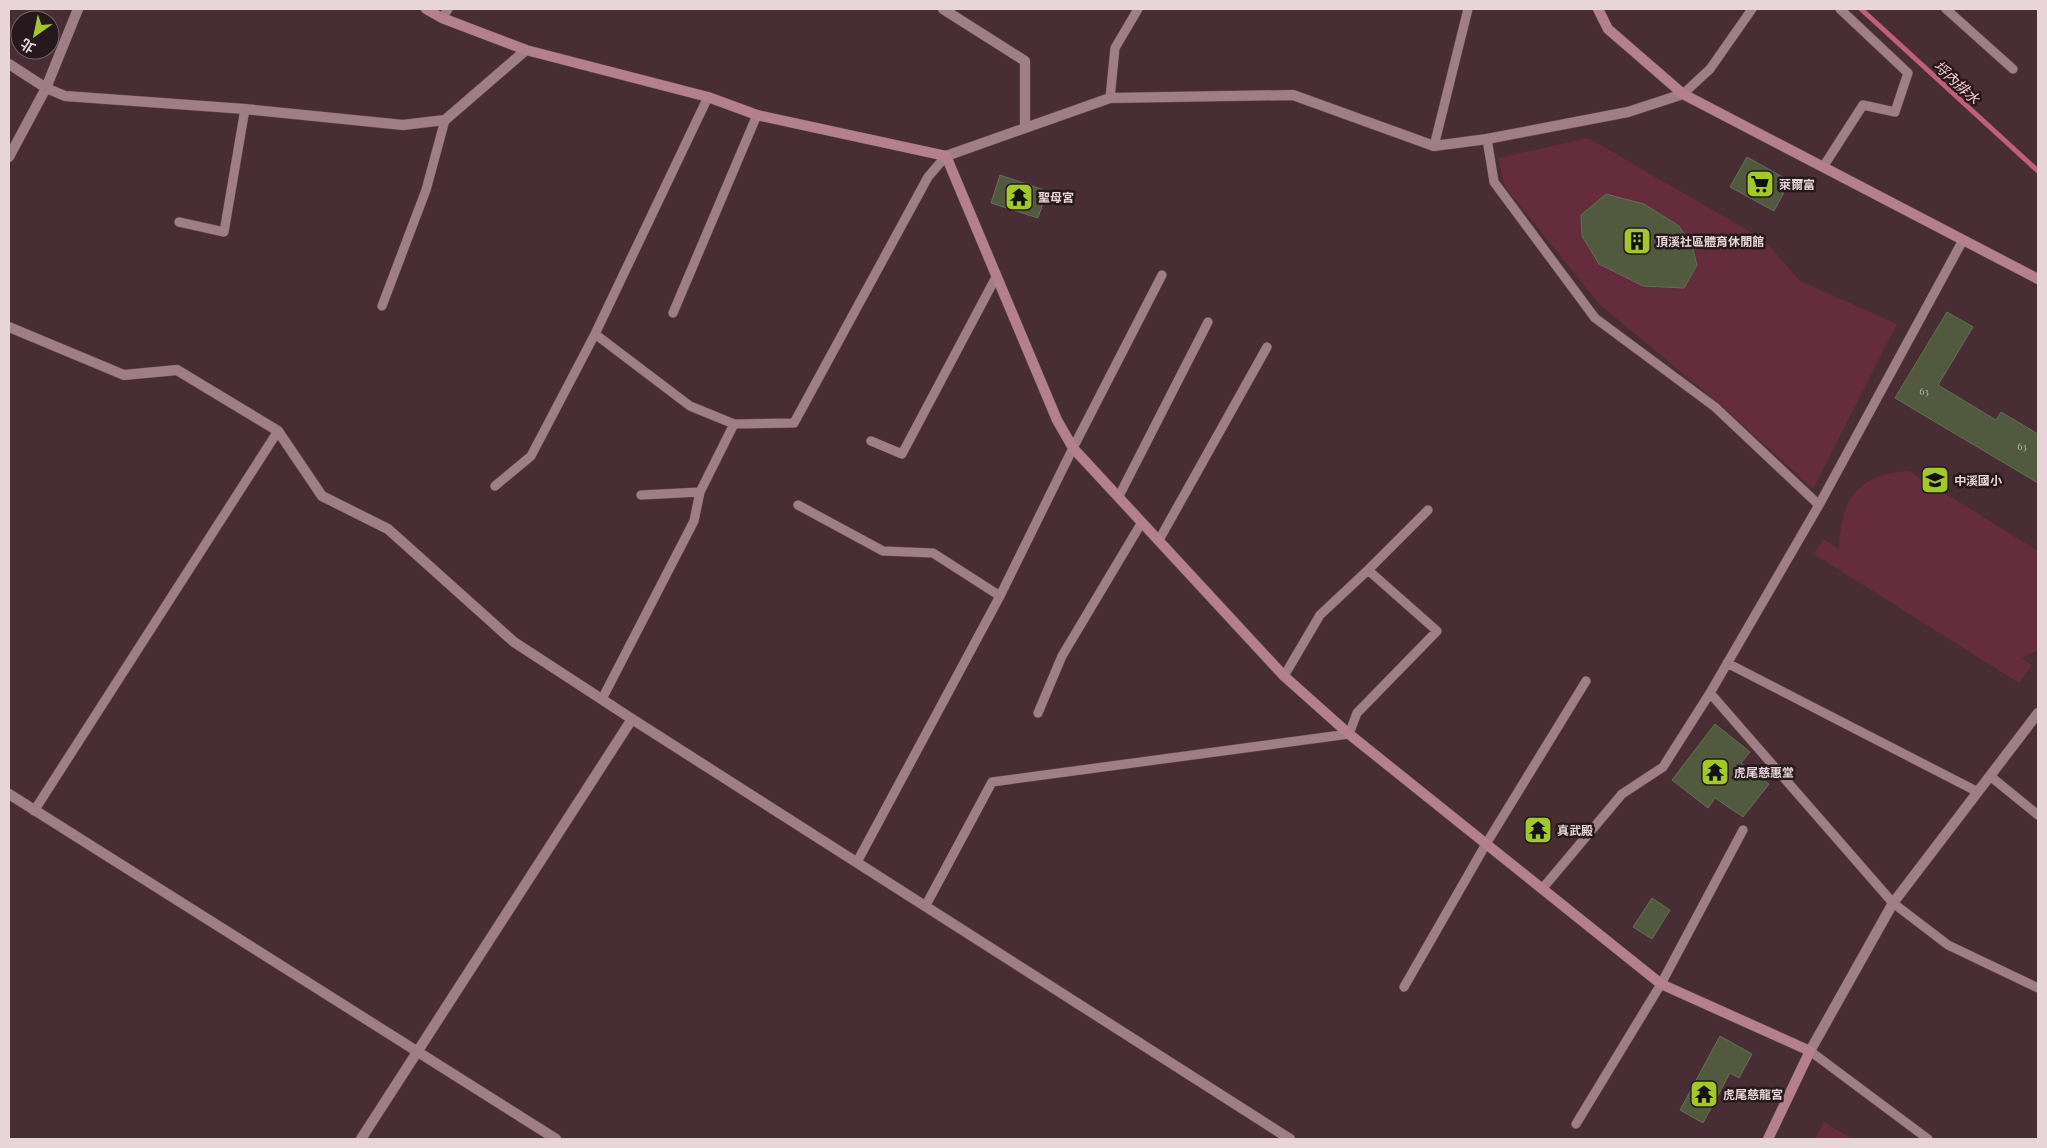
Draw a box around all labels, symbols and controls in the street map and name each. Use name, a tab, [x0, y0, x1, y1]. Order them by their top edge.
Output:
north arrow	[10, 10, 60, 60]
text: 北	[17, 35, 39, 58]
water label: 埒內排水	[1930, 56, 1985, 109]
supermarket icon: 萊爾富	[1745, 169, 1775, 199]
place label: 萊爾富	[1779, 176, 1815, 192]
temple icon: 聖母宮	[1004, 182, 1034, 212]
place label: 聖母宮	[1038, 189, 1074, 205]
building icon: 頂溪社區體育休閒館	[1622, 226, 1652, 256]
place label: 頂溪社區體育休閒館	[1656, 233, 1764, 249]
house number: 63	[1919, 384, 1929, 398]
house number: 63	[2017, 439, 2027, 453]
school or university icon: 中溪國小	[1920, 465, 1950, 495]
place label: 中溪國小	[1954, 472, 2002, 488]
temple icon: 虎尾慈惠堂	[1700, 757, 1730, 787]
place label: 虎尾慈惠堂	[1734, 764, 1794, 780]
temple icon: 真武殿	[1523, 815, 1553, 845]
place label: 真武殿	[1557, 822, 1593, 838]
temple icon: 虎尾慈龍宮	[1689, 1079, 1719, 1109]
place label: 虎尾慈龍宮	[1723, 1086, 1783, 1102]

